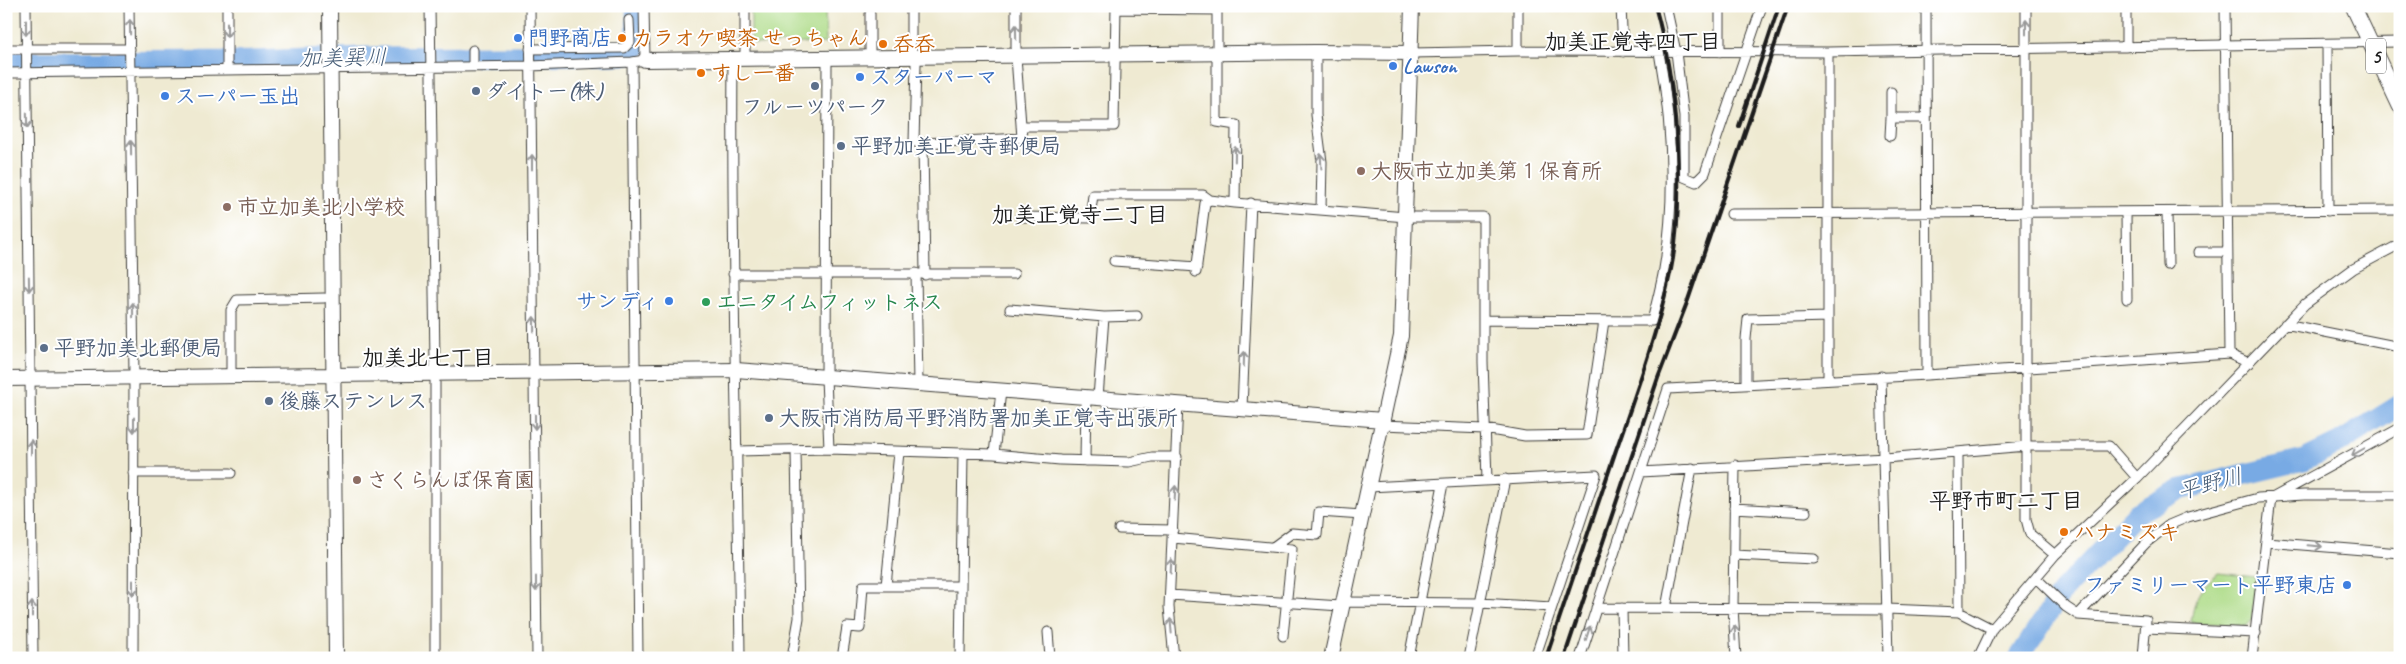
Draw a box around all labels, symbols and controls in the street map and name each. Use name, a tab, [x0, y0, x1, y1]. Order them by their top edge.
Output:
one-way arrow	[21, 19, 31, 35]
one-way arrow	[2021, 19, 2031, 36]
one-way arrow	[125, 20, 135, 36]
one-way arrow	[222, 22, 232, 38]
one-way arrow	[1011, 24, 1021, 40]
place label: 門野商店	[528, 25, 612, 51]
place label: カラオケ喫茶 せっちゃん	[632, 25, 868, 51]
district label: 加美正覚寺四丁目	[1545, 28, 1721, 56]
place label: 呑呑	[893, 31, 935, 57]
marker: 門野商店	[512, 32, 524, 44]
marker: カラオケ喫茶 せっちゃん	[616, 32, 628, 44]
marker: 呑呑	[877, 38, 889, 50]
road number: 5	[2366, 38, 2386, 74]
water label: 加美巽川	[299, 43, 387, 73]
place label: Lawson	[1403, 53, 1458, 79]
place label: すし一番	[711, 60, 795, 86]
marker: Lawson	[1387, 60, 1399, 72]
place label: スターパーマ	[870, 64, 997, 90]
marker: すし一番	[695, 67, 707, 79]
marker: スターパーマ	[854, 71, 866, 83]
place label: ダイトー(株)	[486, 78, 605, 104]
marker: フルーツパーク	[809, 80, 821, 92]
place label: スーパー玉出	[175, 83, 300, 109]
marker: ダイトー(株)	[470, 85, 482, 97]
marker: スーパー玉出	[159, 90, 171, 102]
place label: フルーツパーク	[742, 94, 888, 120]
one-way arrow	[22, 113, 31, 129]
place label: 平野加美正覚寺郵便局	[851, 133, 1061, 159]
one-way arrow	[126, 140, 136, 156]
marker: 平野加美正覚寺郵便局	[835, 140, 847, 152]
one-way arrow	[1231, 146, 1240, 162]
one-way arrow	[1317, 153, 1326, 169]
one-way arrow	[527, 154, 537, 170]
place label: 大阪市立加美第１保育所	[1371, 158, 1602, 184]
marker: 大阪市立加美第１保育所	[1355, 165, 1367, 177]
place label: 市立加美北小学校	[237, 194, 405, 220]
marker: 市立加美北小学校	[221, 201, 233, 213]
district label: 加美正覚寺二丁目	[992, 201, 1168, 229]
one-way arrow	[24, 275, 34, 291]
place label: サンディ	[576, 288, 659, 314]
place label: エニタイムフィットネス	[716, 289, 943, 315]
marker: サンディ	[663, 295, 675, 307]
marker: エニタイムフィットネス	[700, 296, 712, 308]
one-way arrow	[128, 302, 138, 318]
one-way arrow	[529, 316, 539, 332]
place label: 平野加美北郵便局	[54, 335, 222, 361]
marker: 平野加美北郵便局	[38, 342, 50, 354]
district label: 加美北七丁目	[362, 344, 494, 372]
one-way arrow	[1239, 352, 1249, 368]
place label: 後藤ステンレス	[279, 388, 427, 414]
marker: 後藤ステンレス	[263, 395, 275, 407]
place label: 大阪市消防局平野消防署加美正覚寺出張所	[779, 405, 1178, 431]
marker: 大阪市消防局平野消防署加美正覚寺出張所	[763, 412, 775, 424]
one-way arrow	[530, 413, 540, 429]
one-way arrow	[129, 417, 138, 433]
one-way arrow	[26, 439, 36, 455]
one-way arrow	[2351, 448, 2365, 458]
water label: 平野川	[2174, 462, 2246, 506]
place label: さくらんぼ保育園	[367, 467, 535, 493]
marker: さくらんぼ保育園	[351, 474, 363, 486]
one-way arrow	[1170, 485, 1179, 501]
district label: 平野市町二丁目	[1929, 487, 2083, 515]
place label: ハナミズキ	[2074, 519, 2180, 545]
marker: ハナミズキ	[2058, 526, 2070, 538]
one-way arrow	[2307, 542, 2323, 551]
one-way arrow	[1167, 559, 1176, 575]
place label: ファミリーマート平野東店	[2084, 572, 2337, 598]
one-way arrow	[531, 576, 541, 592]
one-way arrow	[128, 579, 138, 595]
marker: ファミリーマート平野東店	[2341, 579, 2353, 591]
one-way arrow	[27, 601, 37, 618]
one-way arrow	[1166, 618, 1176, 634]
one-way arrow	[1730, 625, 1739, 641]
one-way arrow	[1584, 626, 1593, 641]

